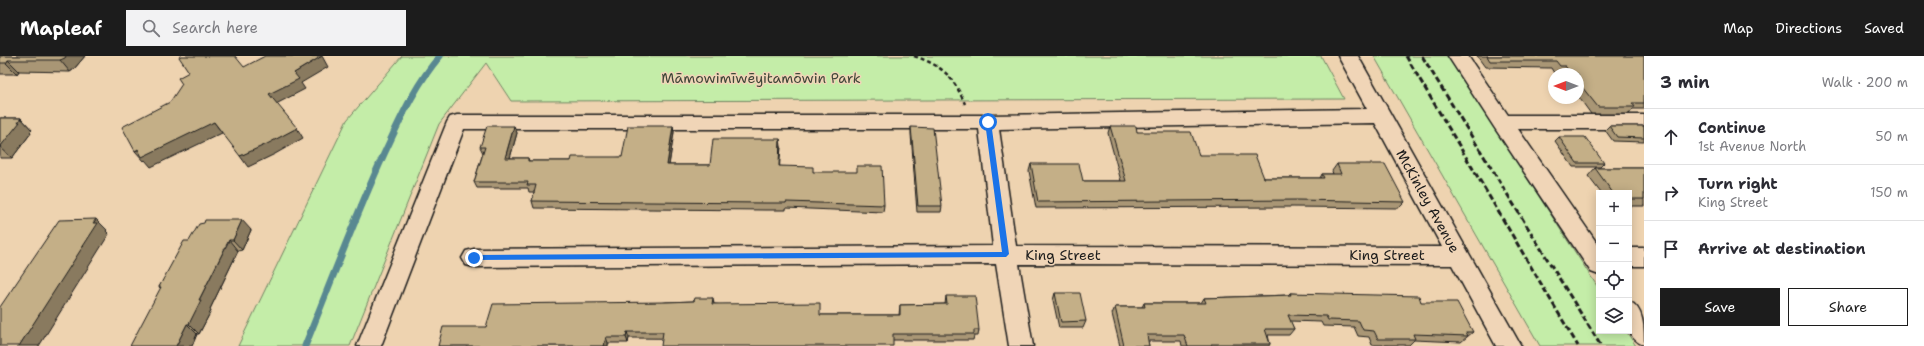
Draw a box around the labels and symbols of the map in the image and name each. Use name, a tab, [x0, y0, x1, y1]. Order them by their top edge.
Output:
north arrow	[1548, 68, 1584, 104]
park label: Māmowimīwēyitamōwin Park	[661, 69, 861, 87]
route start	[979, 113, 997, 131]
street label: McKinley Avenue	[1392, 146, 1464, 256]
street label: King Street	[1025, 246, 1101, 264]
street label: King Street	[1349, 246, 1425, 264]
route end	[465, 249, 483, 267]

